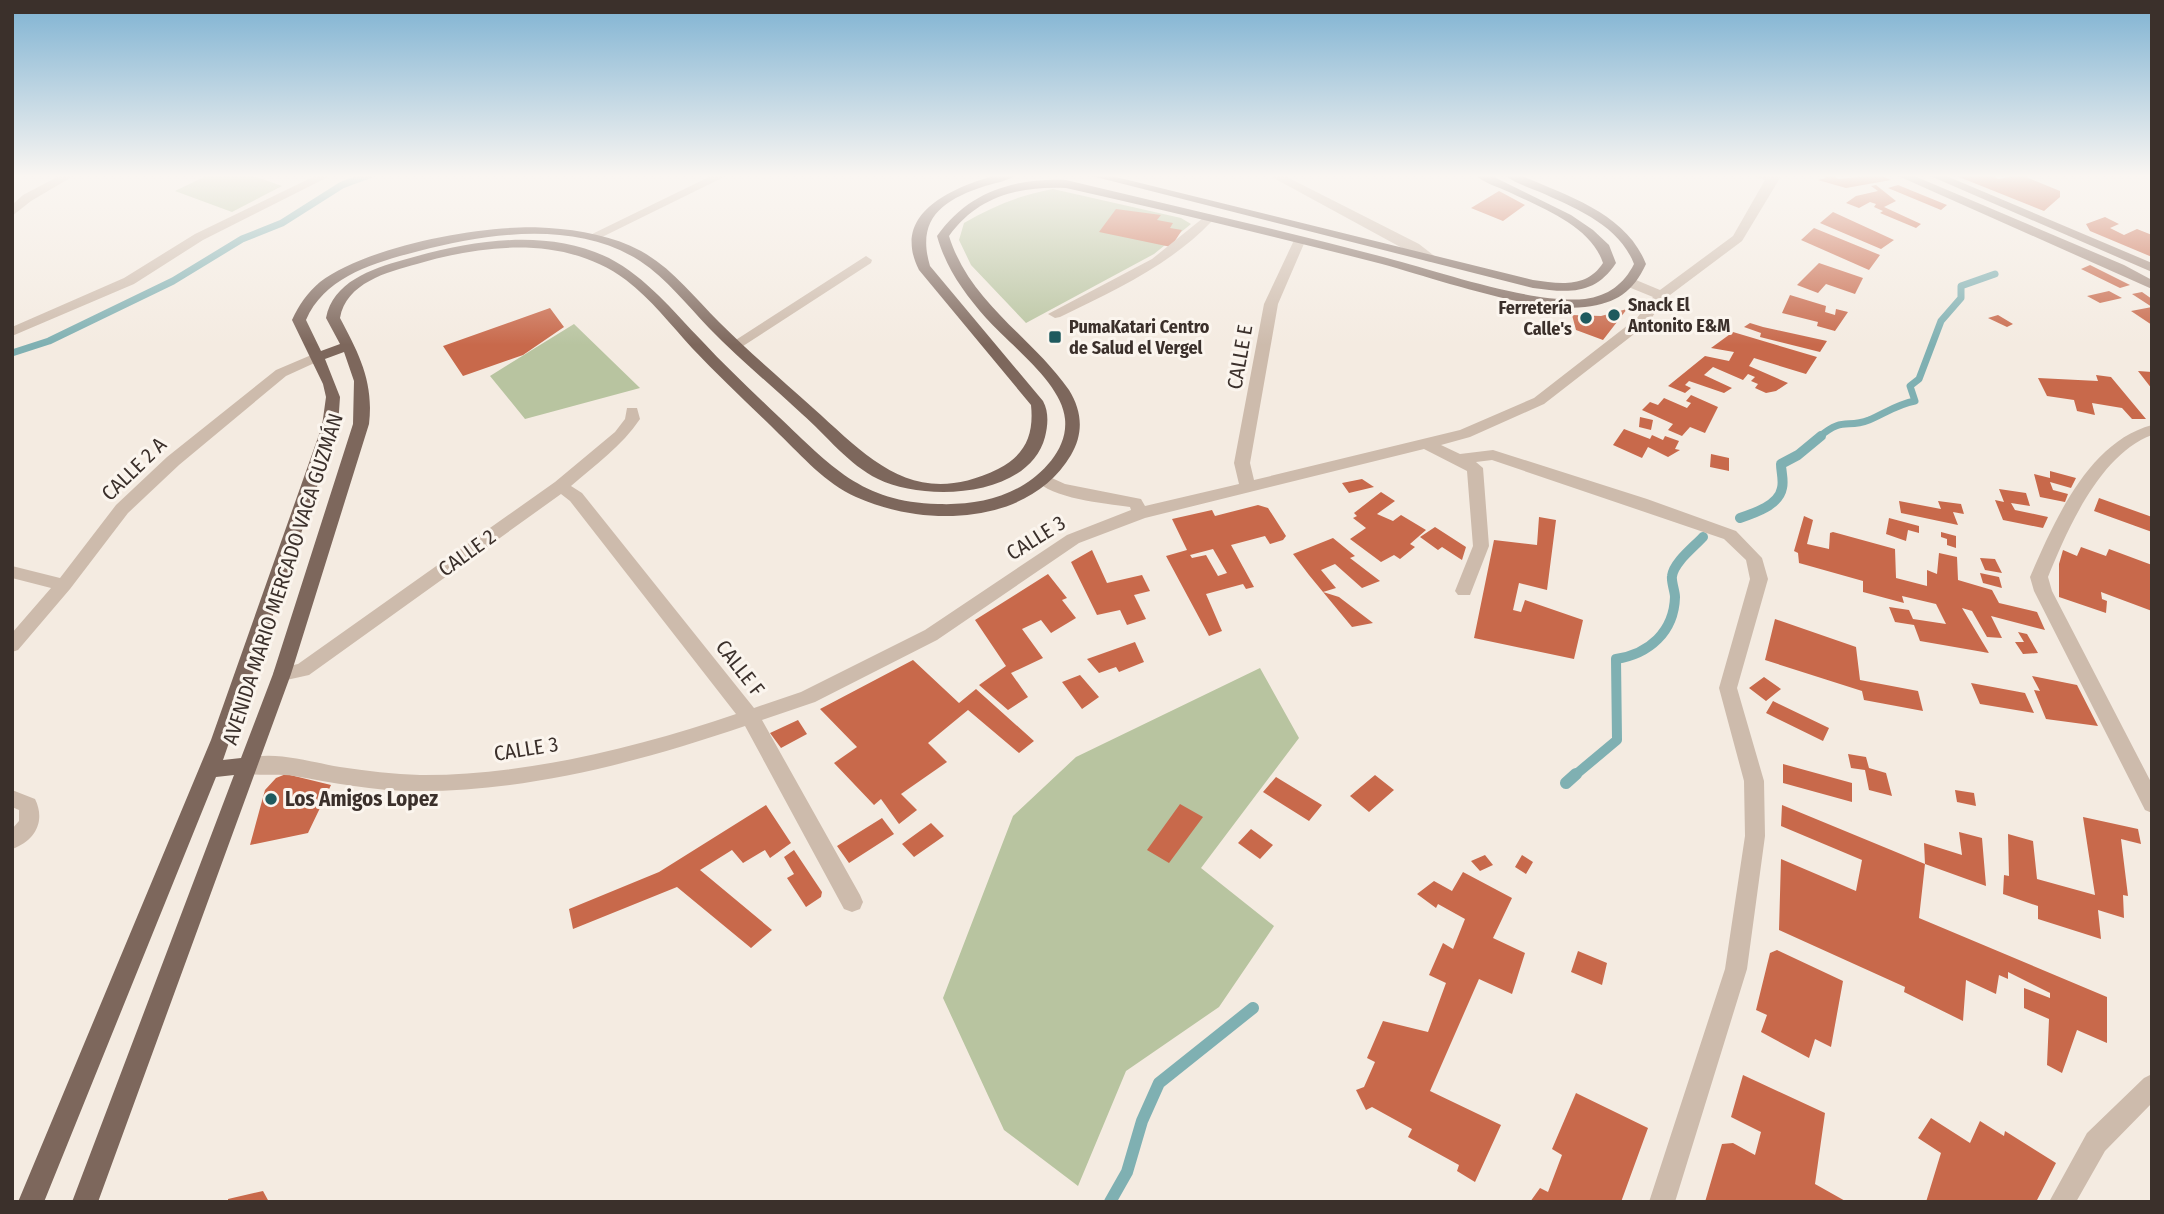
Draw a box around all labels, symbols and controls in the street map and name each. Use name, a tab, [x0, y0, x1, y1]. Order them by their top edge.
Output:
place label: Snack El Antonito E&M	[1627, 294, 1730, 337]
place label: Ferretería Calle's	[1498, 297, 1572, 340]
marker: Snack El Antonito E&M	[1606, 307, 1622, 323]
marker: Ferretería Calle's	[1578, 310, 1594, 326]
place label: PumaKatari Centro de Salud el Vergel	[1069, 316, 1210, 359]
street label: CALLE E	[1222, 323, 1258, 391]
marker: PumaKatari Centro de Salud el Vergel	[1047, 329, 1063, 345]
street label: AVENIDA MARIO MERCADO VACA GUZMÁN	[217, 410, 349, 748]
street label: CALLE 2 A	[96, 432, 172, 506]
street label: CALLE 3	[1002, 510, 1070, 566]
street label: CALLE 2	[433, 524, 501, 582]
street label: CALLE F	[710, 635, 770, 701]
street label: CALLE 3	[492, 731, 560, 767]
place label: Los Amigos Lopez	[285, 786, 438, 812]
marker: Los Amigos Lopez	[263, 791, 279, 807]

